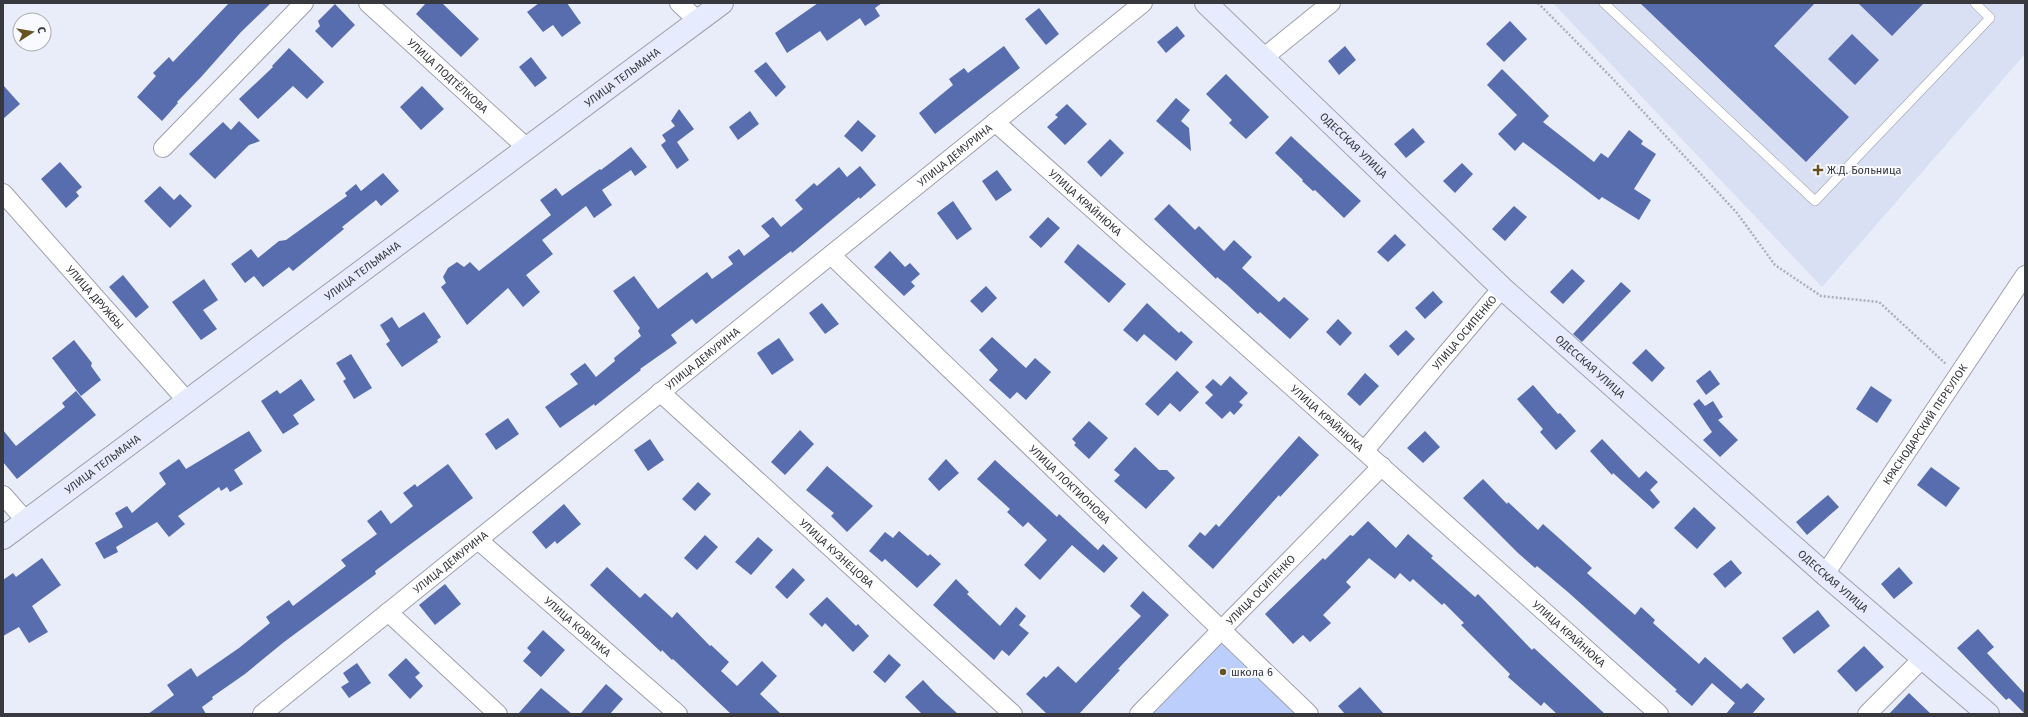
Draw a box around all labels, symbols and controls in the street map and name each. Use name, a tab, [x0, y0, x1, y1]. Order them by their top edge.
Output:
north arrow	[12, 12, 52, 52]
text: С	[34, 26, 48, 35]
street label: УЛИЦА ПОДТЁЛКОВА	[405, 36, 491, 116]
street label: УЛИЦА ТЕЛЬМАНА	[582, 44, 663, 109]
street label: ОДЕССКАЯ УЛИЦА	[1317, 110, 1391, 181]
street label: УЛИЦА ДЕМУРИНА	[915, 121, 995, 189]
marker: Ж.Д. Больница	[1812, 164, 1824, 176]
place label: Ж.Д. Больница	[1827, 164, 1901, 177]
street label: УЛИЦА КРАЙНЮКА	[1046, 167, 1125, 239]
street label: УЛИЦА ТЕЛЬМАНА	[322, 238, 403, 303]
street label: УЛИЦА ДРУЖБЫ	[64, 263, 127, 331]
street label: УЛИЦА ОСИПЕНКО	[1429, 293, 1499, 372]
street label: УЛИЦА ДЕМУРИНА	[663, 324, 743, 392]
street label: ОДЕССКАЯ УЛИЦА	[1553, 332, 1628, 401]
street label: КРАСНОДАРСКИЙ ПЕРЕУЛОК	[1880, 361, 1970, 487]
street label: УЛИЦА КРАЙНЮКА	[1288, 382, 1367, 454]
street label: УЛИЦА ТЕЛЬМАНА	[62, 431, 143, 496]
street label: УЛИЦА ЛОКТИОНОВА	[1027, 442, 1113, 527]
street label: УЛИЦА КУЗНЕЦОВА	[797, 516, 877, 591]
street label: УЛИЦА ДЕМУРИНА	[410, 528, 491, 596]
street label: ОДЕССКАЯ УЛИЦА	[1795, 547, 1871, 615]
street label: УЛИЦА ОСИПЕНКО	[1224, 552, 1298, 628]
street label: УЛИЦА КОВПАКА	[542, 594, 614, 660]
street label: УЛИЦА КРАЙНЮКА	[1530, 598, 1609, 670]
place label: школа 6	[1231, 666, 1273, 679]
marker: школа 6	[1218, 667, 1228, 677]

